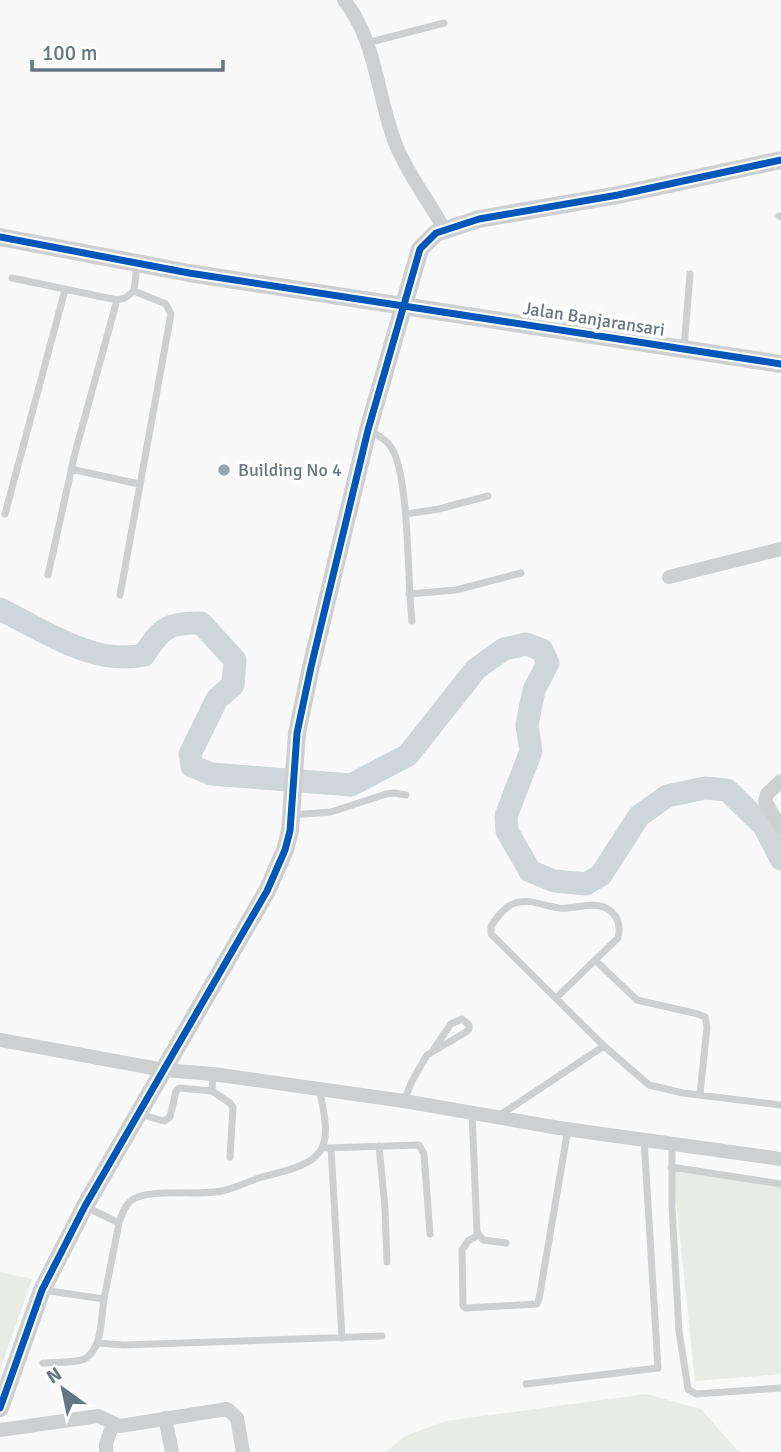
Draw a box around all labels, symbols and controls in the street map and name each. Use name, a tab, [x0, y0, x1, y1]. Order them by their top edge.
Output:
scale bar	[32, 28, 222, 72]
text: 100 m	[42, 40, 97, 66]
street label: Jalan Banjaransari	[522, 297, 666, 341]
place label: Building No 4	[238, 459, 342, 481]
marker: Building No 4	[216, 462, 232, 478]
north arrow	[28, 1354, 98, 1424]
text: N	[42, 1362, 66, 1389]

